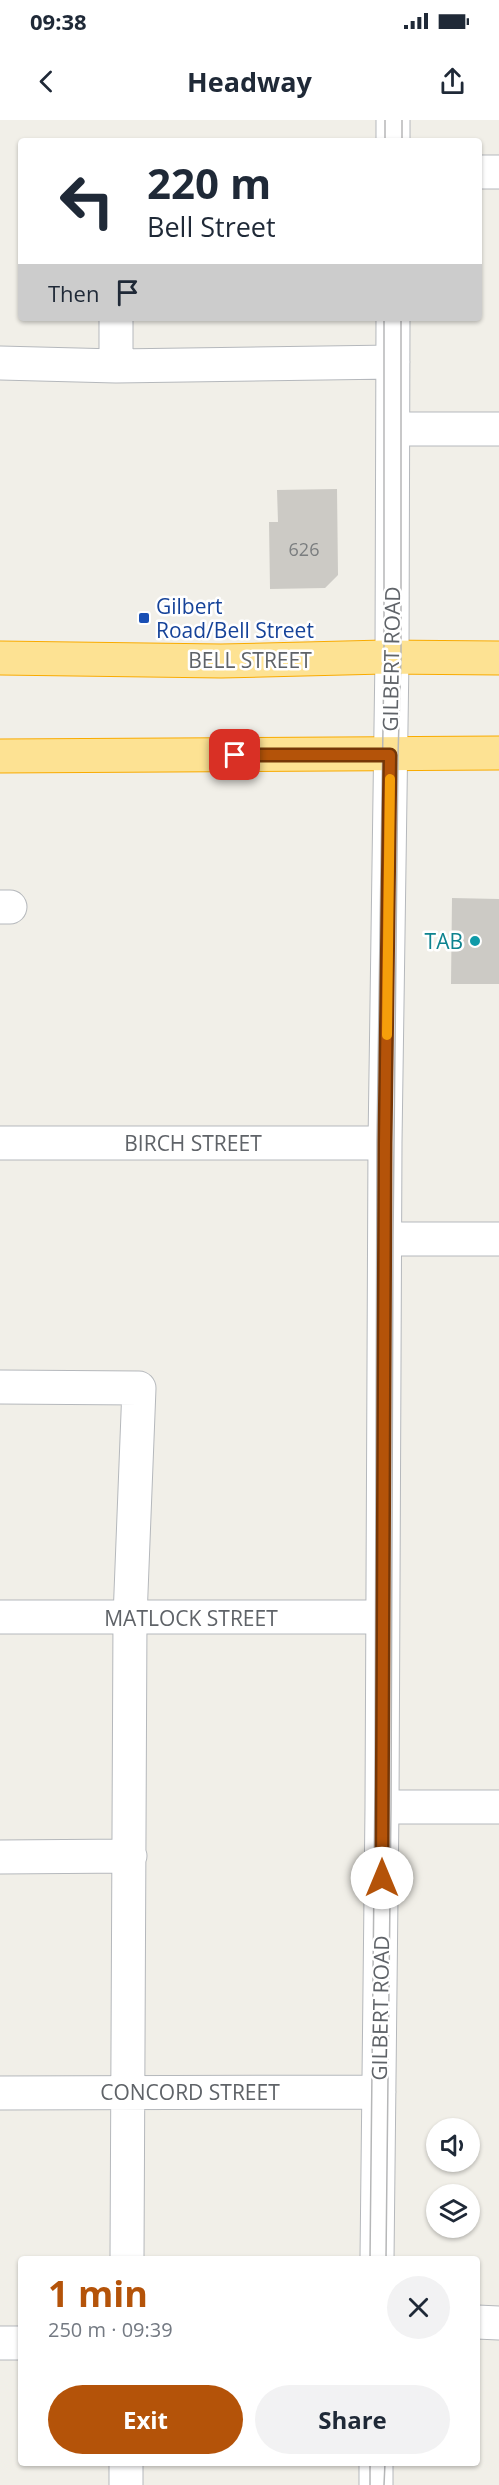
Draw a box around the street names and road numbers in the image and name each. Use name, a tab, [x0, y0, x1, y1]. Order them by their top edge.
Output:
street label: GILBERT ROAD	[376, 586, 406, 732]
street label: BELL STREET	[188, 646, 312, 674]
street label: BIRCH STREET	[124, 1129, 262, 1157]
street label: MATLOCK STREET	[104, 1604, 278, 1632]
street label: GILBERT ROAD	[365, 1935, 395, 2081]
street label: CONCORD STREET	[100, 2078, 280, 2106]

